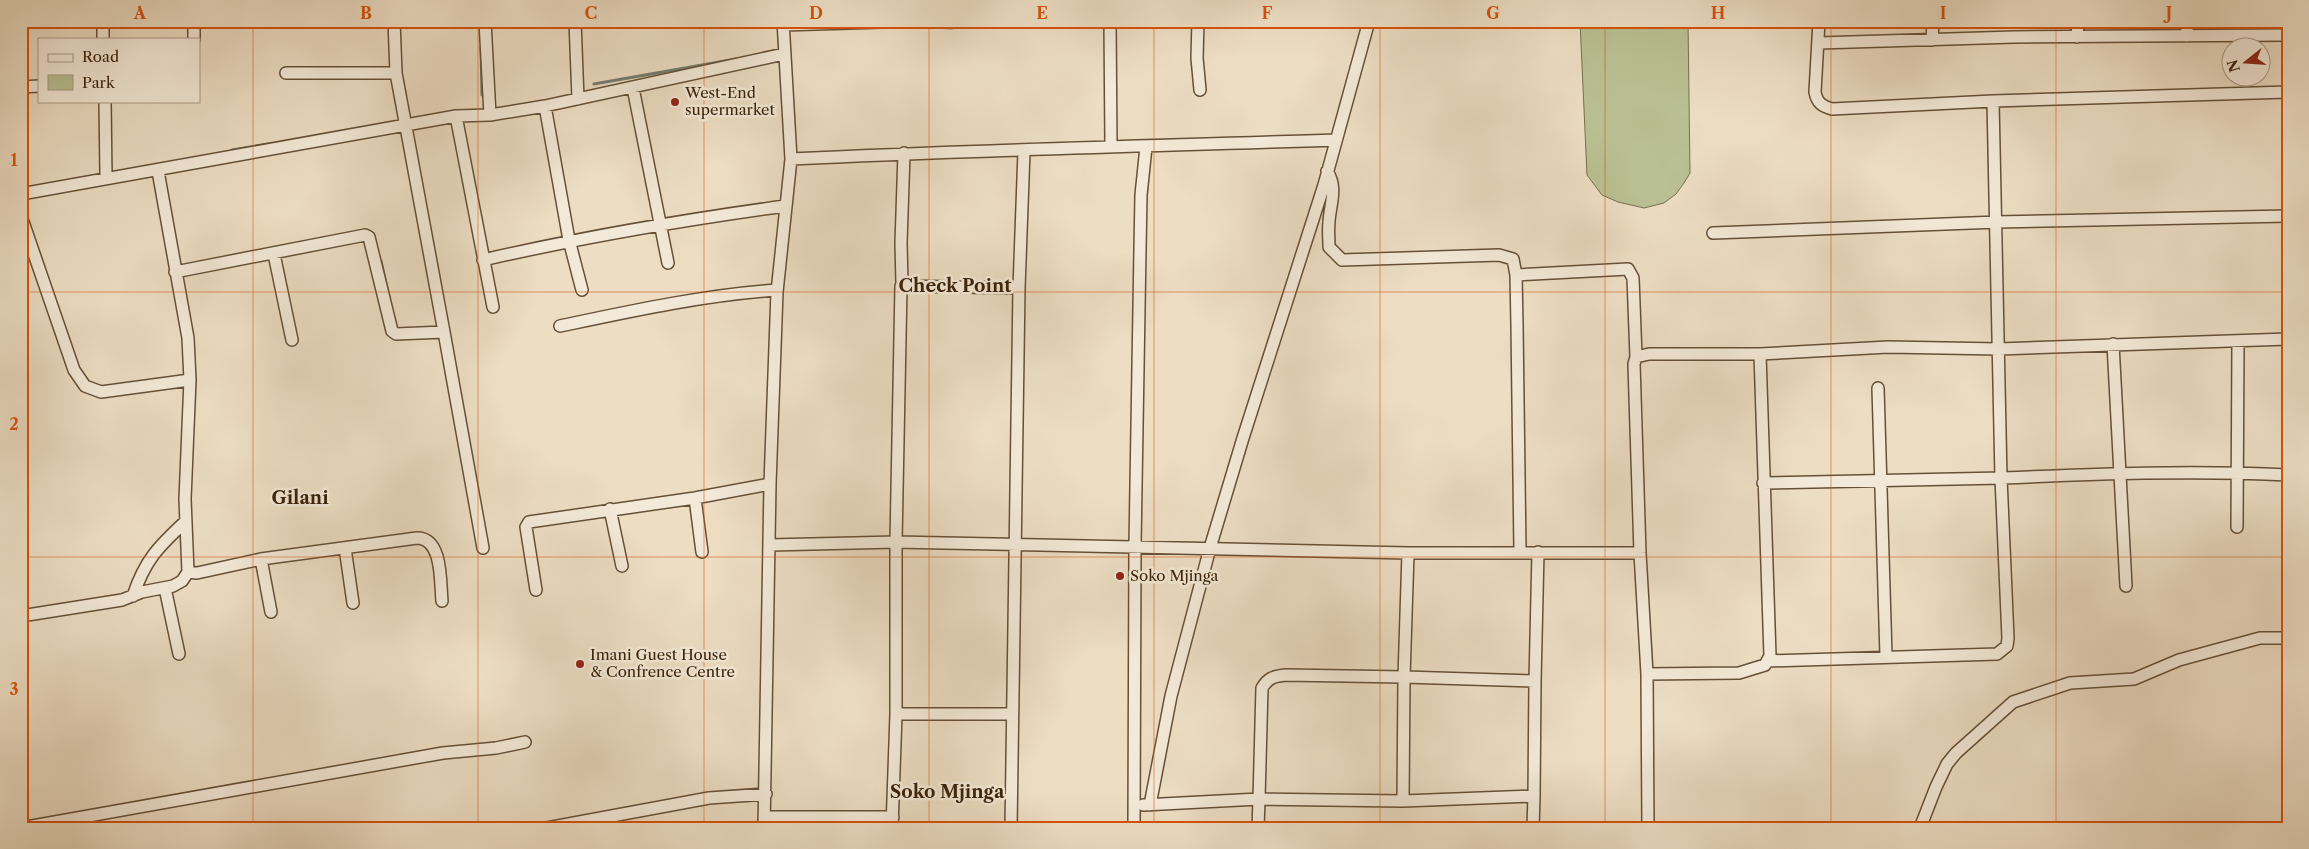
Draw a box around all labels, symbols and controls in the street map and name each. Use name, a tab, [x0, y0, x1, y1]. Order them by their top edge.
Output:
text: A	[133, 3, 147, 23]
text: B	[360, 3, 372, 23]
text: C	[585, 3, 597, 23]
text: D	[809, 3, 823, 23]
text: E	[1036, 3, 1048, 23]
text: F	[1262, 3, 1273, 23]
text: G	[1486, 3, 1500, 23]
text: H	[1711, 3, 1725, 23]
text: I	[1940, 3, 1947, 23]
text: J	[2163, 3, 2172, 23]
legend	[38, 38, 200, 102]
north arrow	[2222, 38, 2272, 88]
text: Road	[82, 47, 119, 66]
text: N	[2223, 57, 2244, 74]
text: Park	[82, 73, 116, 92]
place label: West-End supermarket	[684, 83, 775, 119]
marker: West-End supermarket	[669, 96, 681, 108]
text: 1	[10, 150, 18, 170]
district label: Check Point	[899, 275, 1012, 297]
text: 2	[9, 414, 19, 434]
district label: Gilani	[271, 487, 329, 509]
place label: Soko Mjinga	[1130, 566, 1219, 585]
marker: Soko Mjinga	[1114, 570, 1126, 582]
place label: Imani Guest House & Confrence Centre	[590, 645, 735, 681]
marker: Imani Guest House & Confrence Centre	[574, 658, 586, 670]
text: 3	[9, 679, 19, 699]
district label: Soko Mjinga	[890, 781, 1005, 803]

